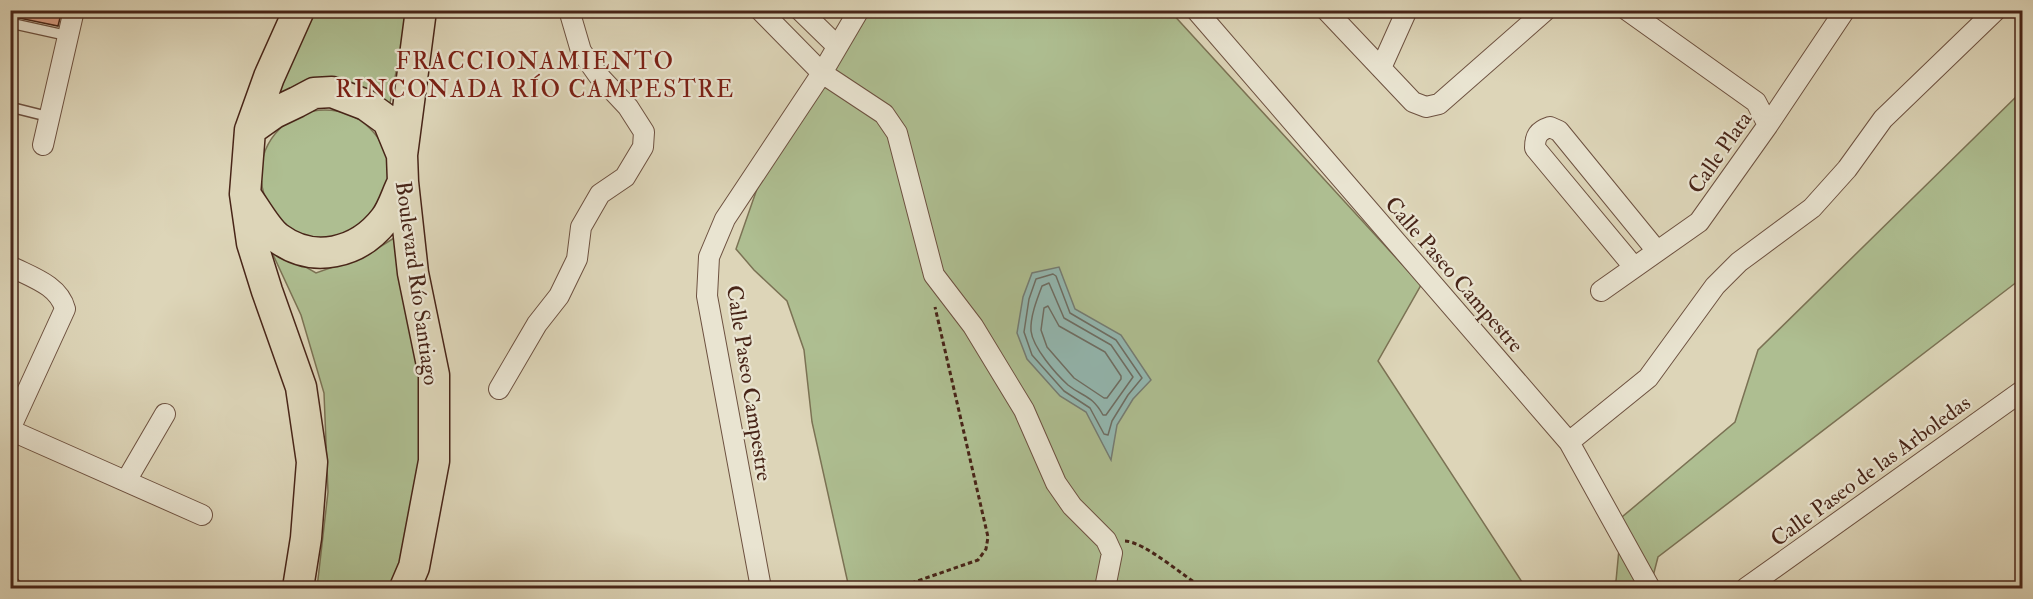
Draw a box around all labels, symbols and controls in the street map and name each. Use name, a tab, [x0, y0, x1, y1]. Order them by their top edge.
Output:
district label: FRACCIONAMIENTO RINCONADA RÍO CAMPESTRE	[335, 46, 735, 105]
street label: Calle Plata	[1681, 105, 1759, 199]
street label: Boulevard Río Santiago	[389, 179, 445, 387]
street label: Calle Paseo Campestre	[1378, 191, 1530, 359]
street label: Calle Paseo Campestre	[719, 283, 778, 483]
street label: Calle Paseo de las Arboledas	[1765, 389, 1976, 553]

